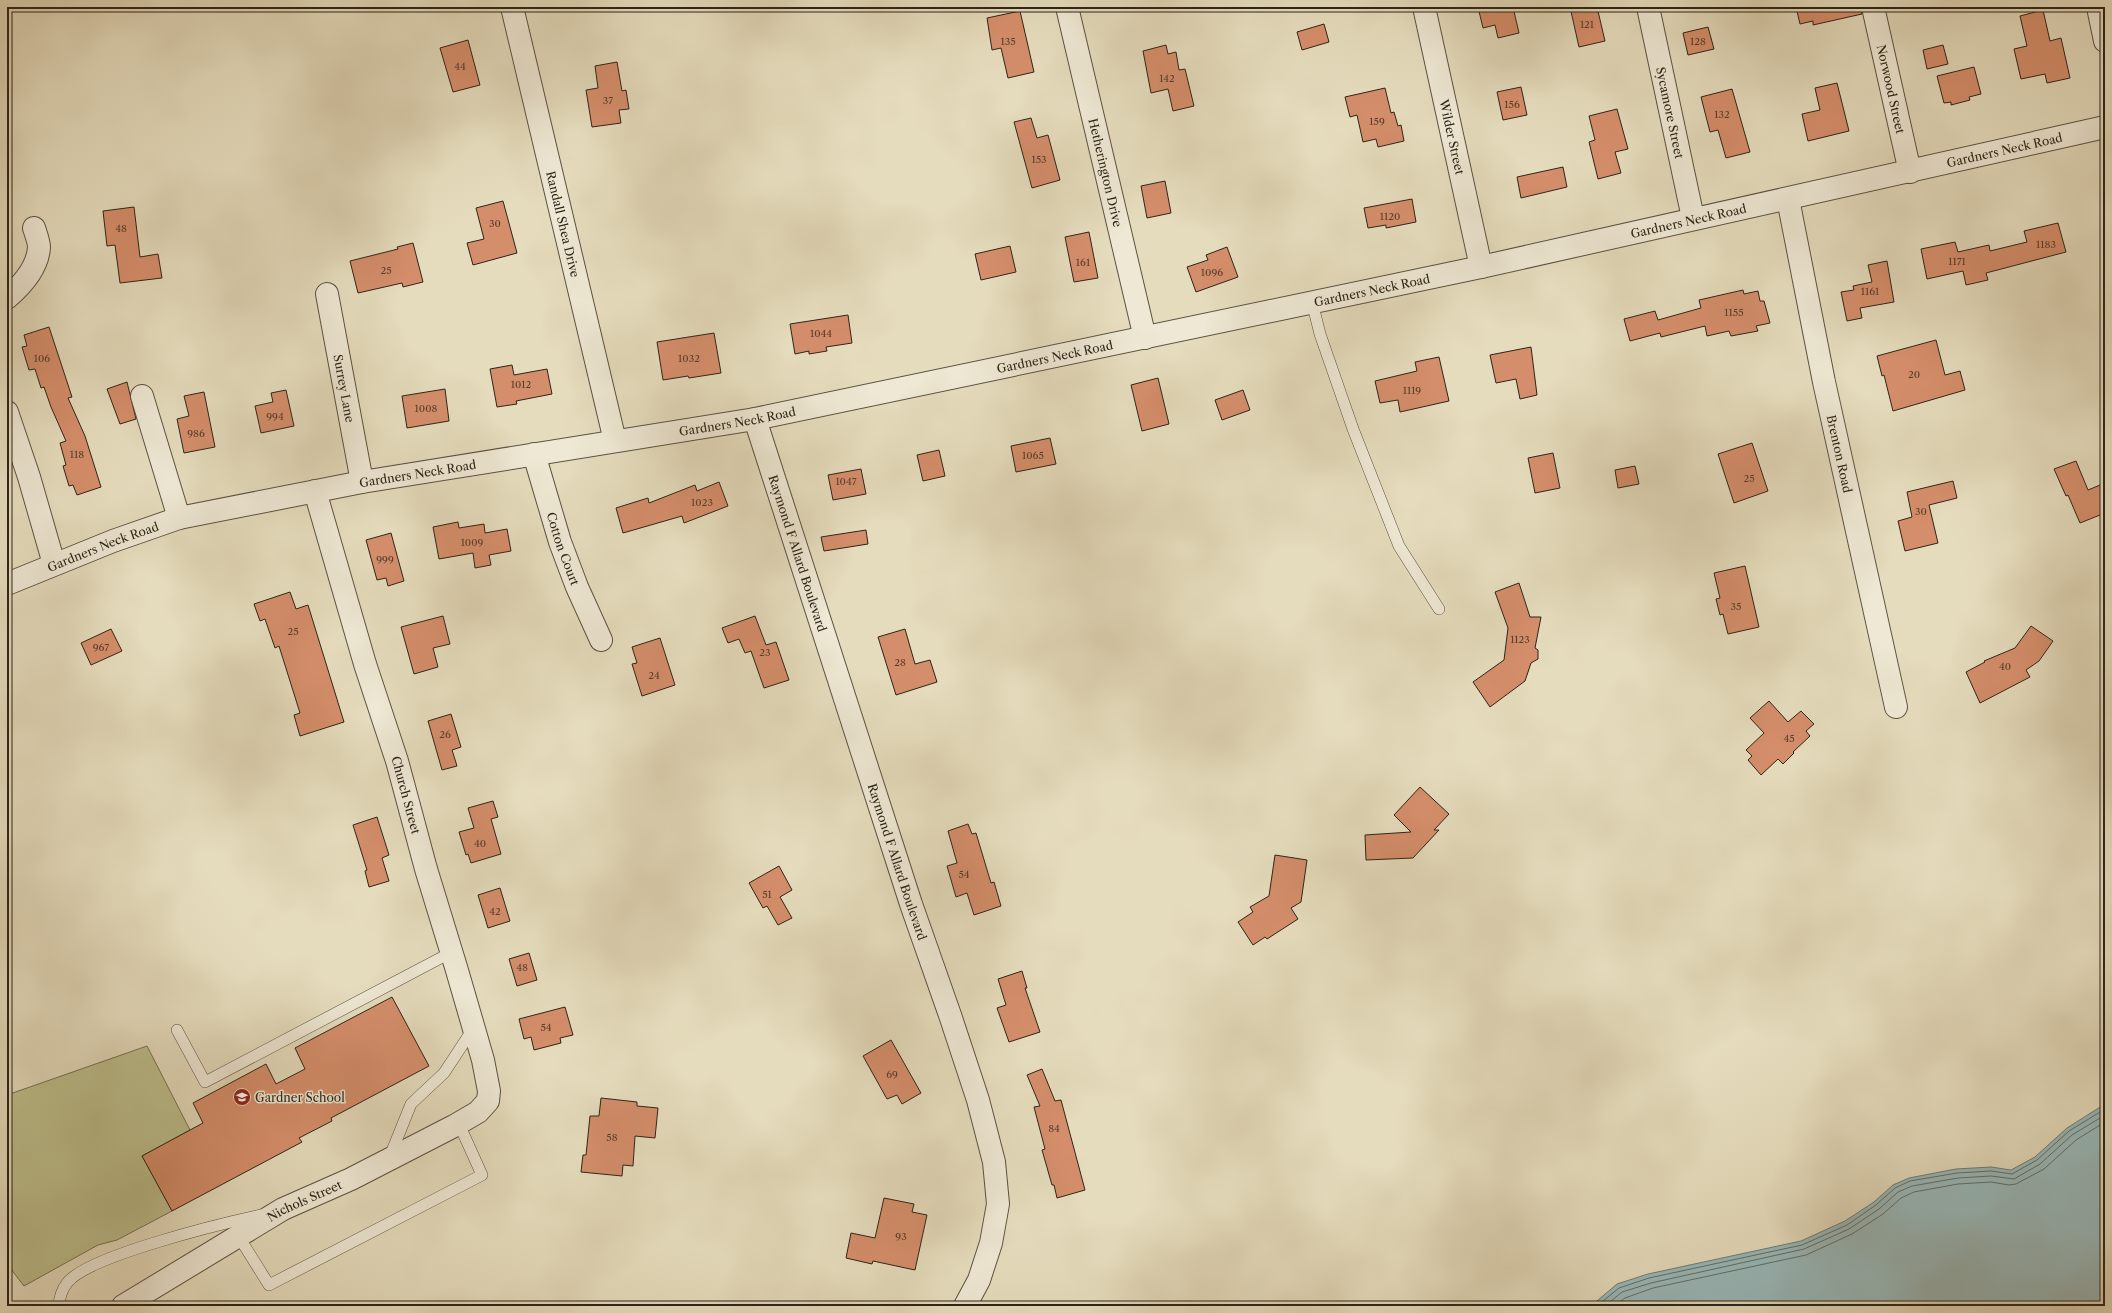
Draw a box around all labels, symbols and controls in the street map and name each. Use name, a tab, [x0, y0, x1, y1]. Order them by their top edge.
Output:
house number: 121	[1580, 18, 1595, 31]
house number: 135	[1000, 35, 1016, 48]
house number: 128	[1690, 35, 1706, 48]
street label: Norwood Street	[1874, 43, 1909, 136]
house number: 44	[454, 60, 466, 73]
street label: Sycamore Street	[1653, 65, 1688, 161]
house number: 142	[1159, 72, 1175, 85]
house number: 37	[603, 94, 613, 107]
street label: Wilder Street	[1437, 97, 1468, 177]
house number: 156	[1504, 98, 1520, 111]
house number: 132	[1714, 108, 1730, 121]
house number: 159	[1369, 115, 1385, 128]
street label: Hetherington Drive	[1086, 117, 1126, 229]
street label: Gardners Neck Road	[1945, 129, 2064, 170]
house number: 153	[1031, 153, 1047, 166]
street label: Randall Shea Drive	[544, 169, 583, 279]
street label: Gardners Neck Road	[1629, 200, 1748, 241]
house number: 1120	[1380, 210, 1400, 223]
house number: 30	[489, 217, 501, 230]
house number: 48	[115, 222, 127, 235]
house number: 1183	[2036, 238, 2056, 251]
house number: 1171	[1948, 255, 1967, 268]
house number: 161	[1076, 256, 1091, 269]
house number: 25	[380, 264, 392, 277]
house number: 1096	[1201, 266, 1223, 279]
street label: Gardners Neck Road	[1312, 270, 1432, 309]
house number: 1161	[1861, 285, 1880, 298]
house number: 1155	[1724, 306, 1744, 319]
house number: 1044	[810, 327, 832, 340]
street label: Gardners Neck Road	[995, 337, 1115, 376]
house number: 106	[34, 352, 50, 365]
house number: 1032	[678, 352, 700, 365]
street label: Surrey Lane	[331, 353, 358, 424]
house number: 20	[1908, 368, 1920, 381]
house number: 1012	[511, 378, 531, 391]
house number: 1119	[1403, 384, 1421, 397]
house number: 1008	[415, 402, 437, 415]
street label: Gardners Neck Road	[678, 403, 798, 439]
house number: 994	[266, 410, 284, 423]
street label: Brenton Road	[1824, 413, 1856, 495]
house number: 986	[187, 427, 205, 440]
house number: 118	[70, 448, 84, 461]
house number: 1065	[1022, 449, 1044, 462]
street label: Gardners Neck Road	[358, 456, 478, 490]
house number: 25	[1743, 472, 1755, 485]
street label: Raymond F Allard Boulevard	[766, 473, 831, 634]
house number: 1047	[835, 475, 857, 488]
house number: 1023	[691, 496, 713, 509]
house number: 30	[1915, 505, 1927, 518]
street label: Cotton Court	[544, 510, 583, 588]
street label: Gardners Neck Road	[45, 518, 161, 574]
house number: 1009	[461, 536, 484, 549]
house number: 999	[376, 553, 394, 566]
house number: 35	[1731, 600, 1741, 613]
house number: 25	[287, 625, 299, 638]
house number: 1123	[1510, 633, 1530, 646]
house number: 967	[93, 641, 109, 654]
house number: 23	[759, 646, 771, 659]
house number: 28	[894, 656, 906, 669]
house number: 40	[1999, 660, 2011, 673]
house number: 24	[648, 669, 660, 682]
house number: 26	[439, 728, 451, 741]
house number: 45	[1783, 732, 1795, 745]
street label: Church Street	[388, 754, 424, 836]
street label: Raymond F Allard Boulevard	[865, 781, 931, 943]
house number: 40	[474, 837, 486, 850]
house number: 54	[958, 868, 970, 881]
house number: 51	[762, 888, 773, 901]
house number: 42	[489, 905, 501, 918]
house number: 48	[516, 961, 528, 974]
house number: 54	[540, 1021, 552, 1034]
house number: 69	[886, 1068, 898, 1081]
school or university icon: Gardner School	[232, 1087, 252, 1107]
place label: Gardner School	[255, 1090, 345, 1105]
house number: 84	[1048, 1122, 1060, 1135]
house number: 58	[606, 1131, 618, 1144]
street label: Nichols Street	[264, 1176, 345, 1224]
house number: 93	[895, 1230, 907, 1243]

